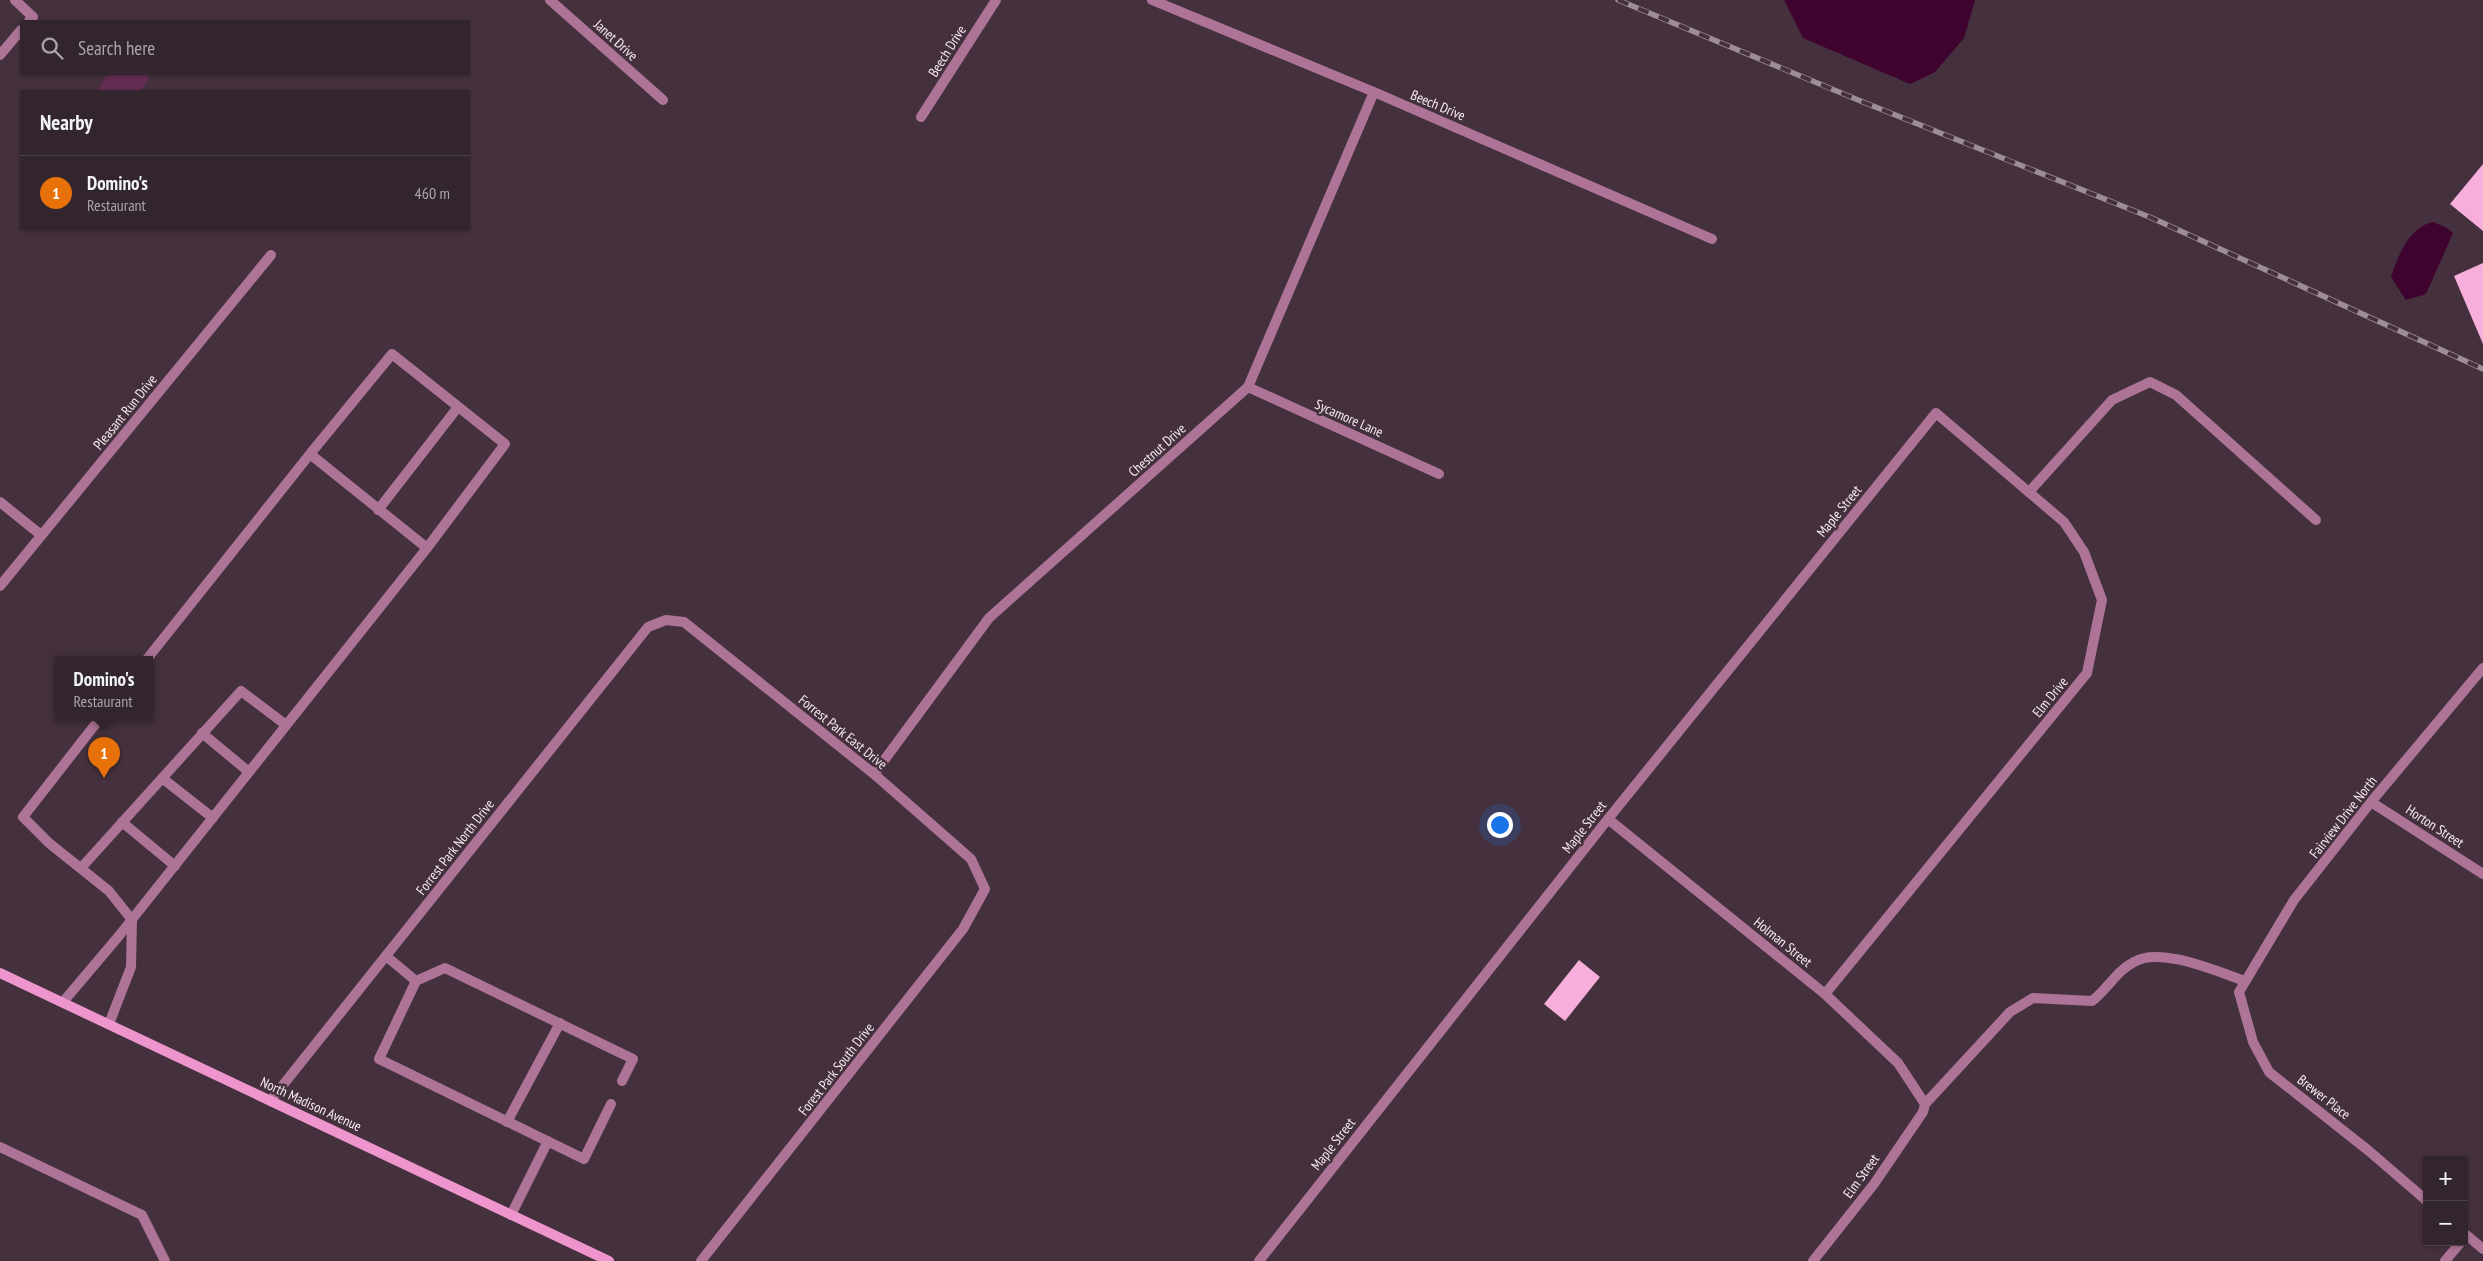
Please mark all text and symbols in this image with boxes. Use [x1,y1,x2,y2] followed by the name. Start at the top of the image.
[589,15,642,65] street label: Janet Drive
[20,20,470,75] search box
[924,22,970,80] street label: Beech Drive
[38,34,66,62] icon: search
[78,36,155,60] text: Search here
[1408,85,1468,125] street label: Beech Drive
[40,109,93,136] text: Nearby
[87,171,148,195] text: Domino's
[52,183,60,203] text: 1
[415,183,450,203] text: 460 m
[87,195,146,215] text: Restaurant
[89,371,161,453] street label: Pleasant Run Drive
[1312,395,1386,441] street label: Sycamore Lane
[1124,419,1190,481] street label: Chestnut Drive
[1813,481,1865,541] street label: Maple Street
[55,656,153,721] popup
[74,667,134,691] text: Domino's
[2028,673,2072,721] street label: Elm Drive
[74,691,133,711] text: Restaurant
[795,691,891,773] street label: Forrest Park East Drive
[88,737,120,778] pin: 1
[2305,772,2381,862] street label: Fairview Drive North
[412,795,498,898] street label: Forrest Park North Drive
[1558,797,1610,857] street label: Maple Street
[2403,801,2468,851] street label: Horton Street
[1487,812,1513,838] your location
[1750,913,1816,971] street label: Holman Street
[794,1019,878,1119] street label: Forest Park South Drive
[2294,1071,2354,1123] street label: Brewer Place
[258,1073,365,1135] street label: North Madison Avenue
[1307,1114,1359,1174] street label: Maple Street
[1839,1150,1883,1202] street label: Elm Street
[2423,1156,2468,1246] map controls
[2423,1156,2468,1201] button: +
[2423,1201,2468,1246] button: −

